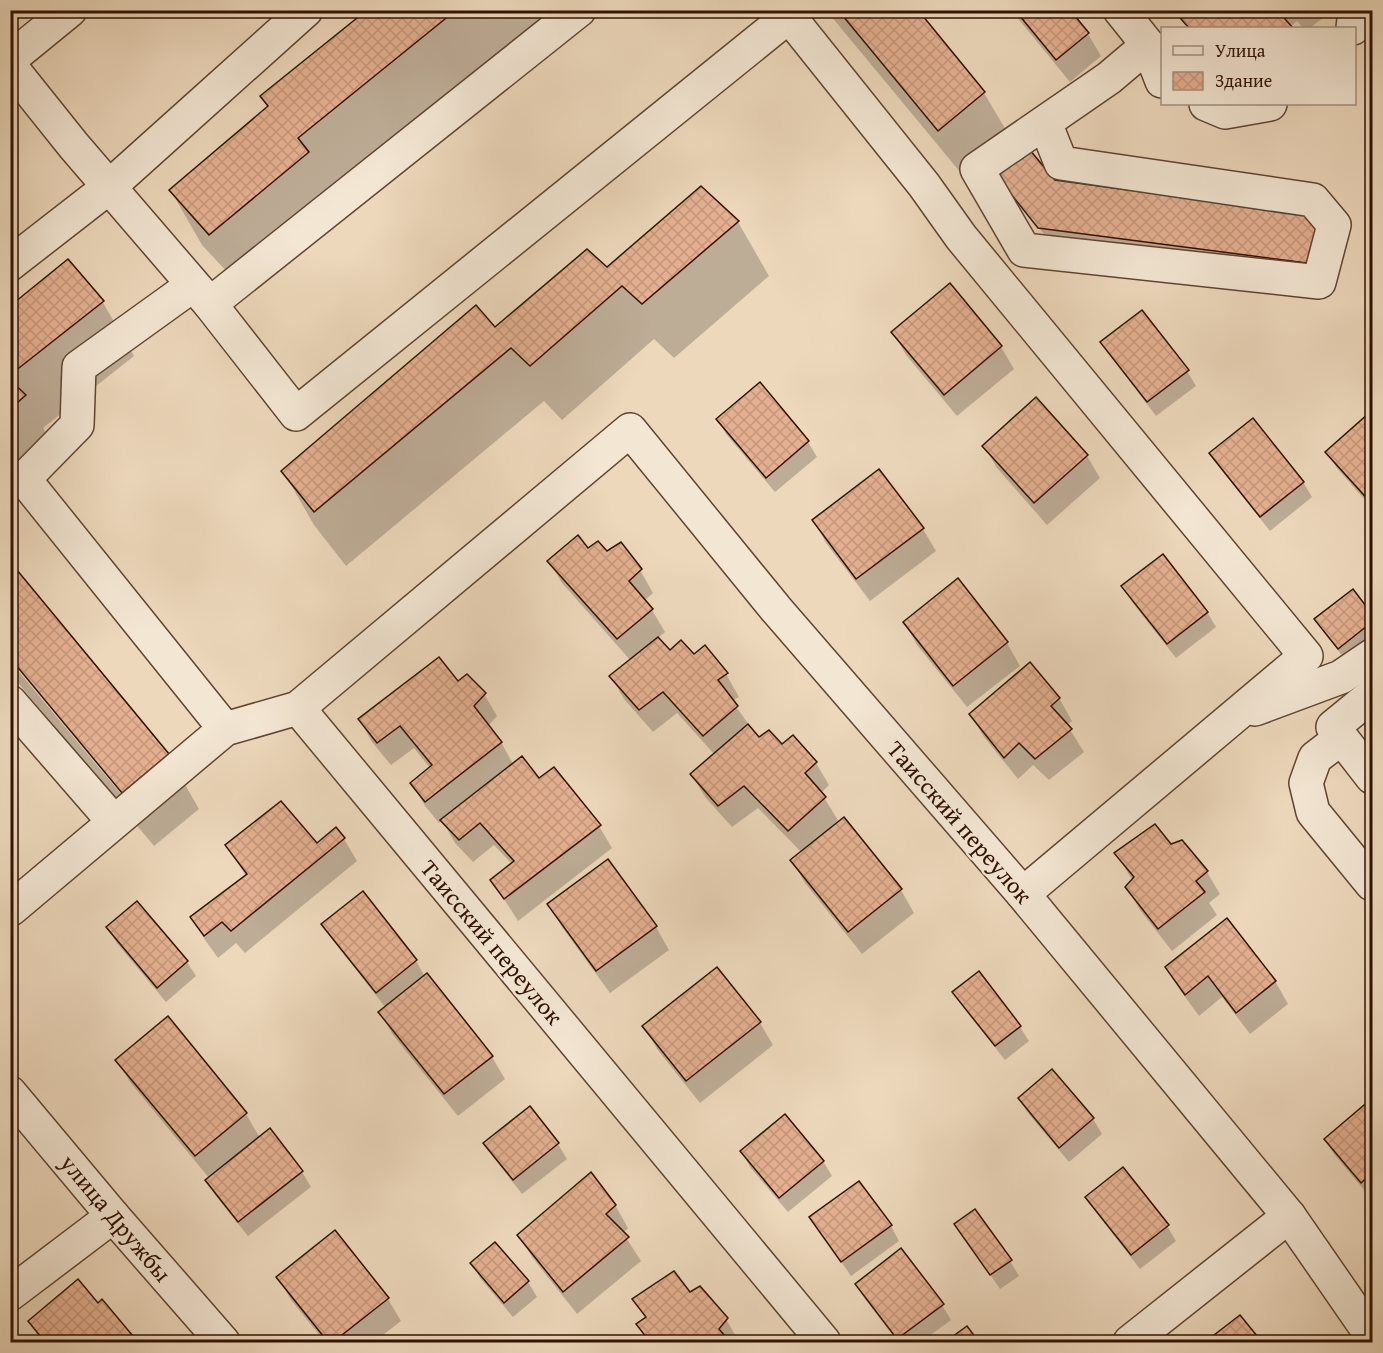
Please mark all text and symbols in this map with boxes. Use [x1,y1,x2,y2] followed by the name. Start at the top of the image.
[1161,27,1356,105] legend
[1215,37,1266,64] text: Улица
[1215,67,1272,94] text: Здание
[879,733,1041,912] street label: Таисский переулок
[412,852,572,1033] street label: Таисский переулок
[51,1146,180,1290] street label: улица Дружбы

